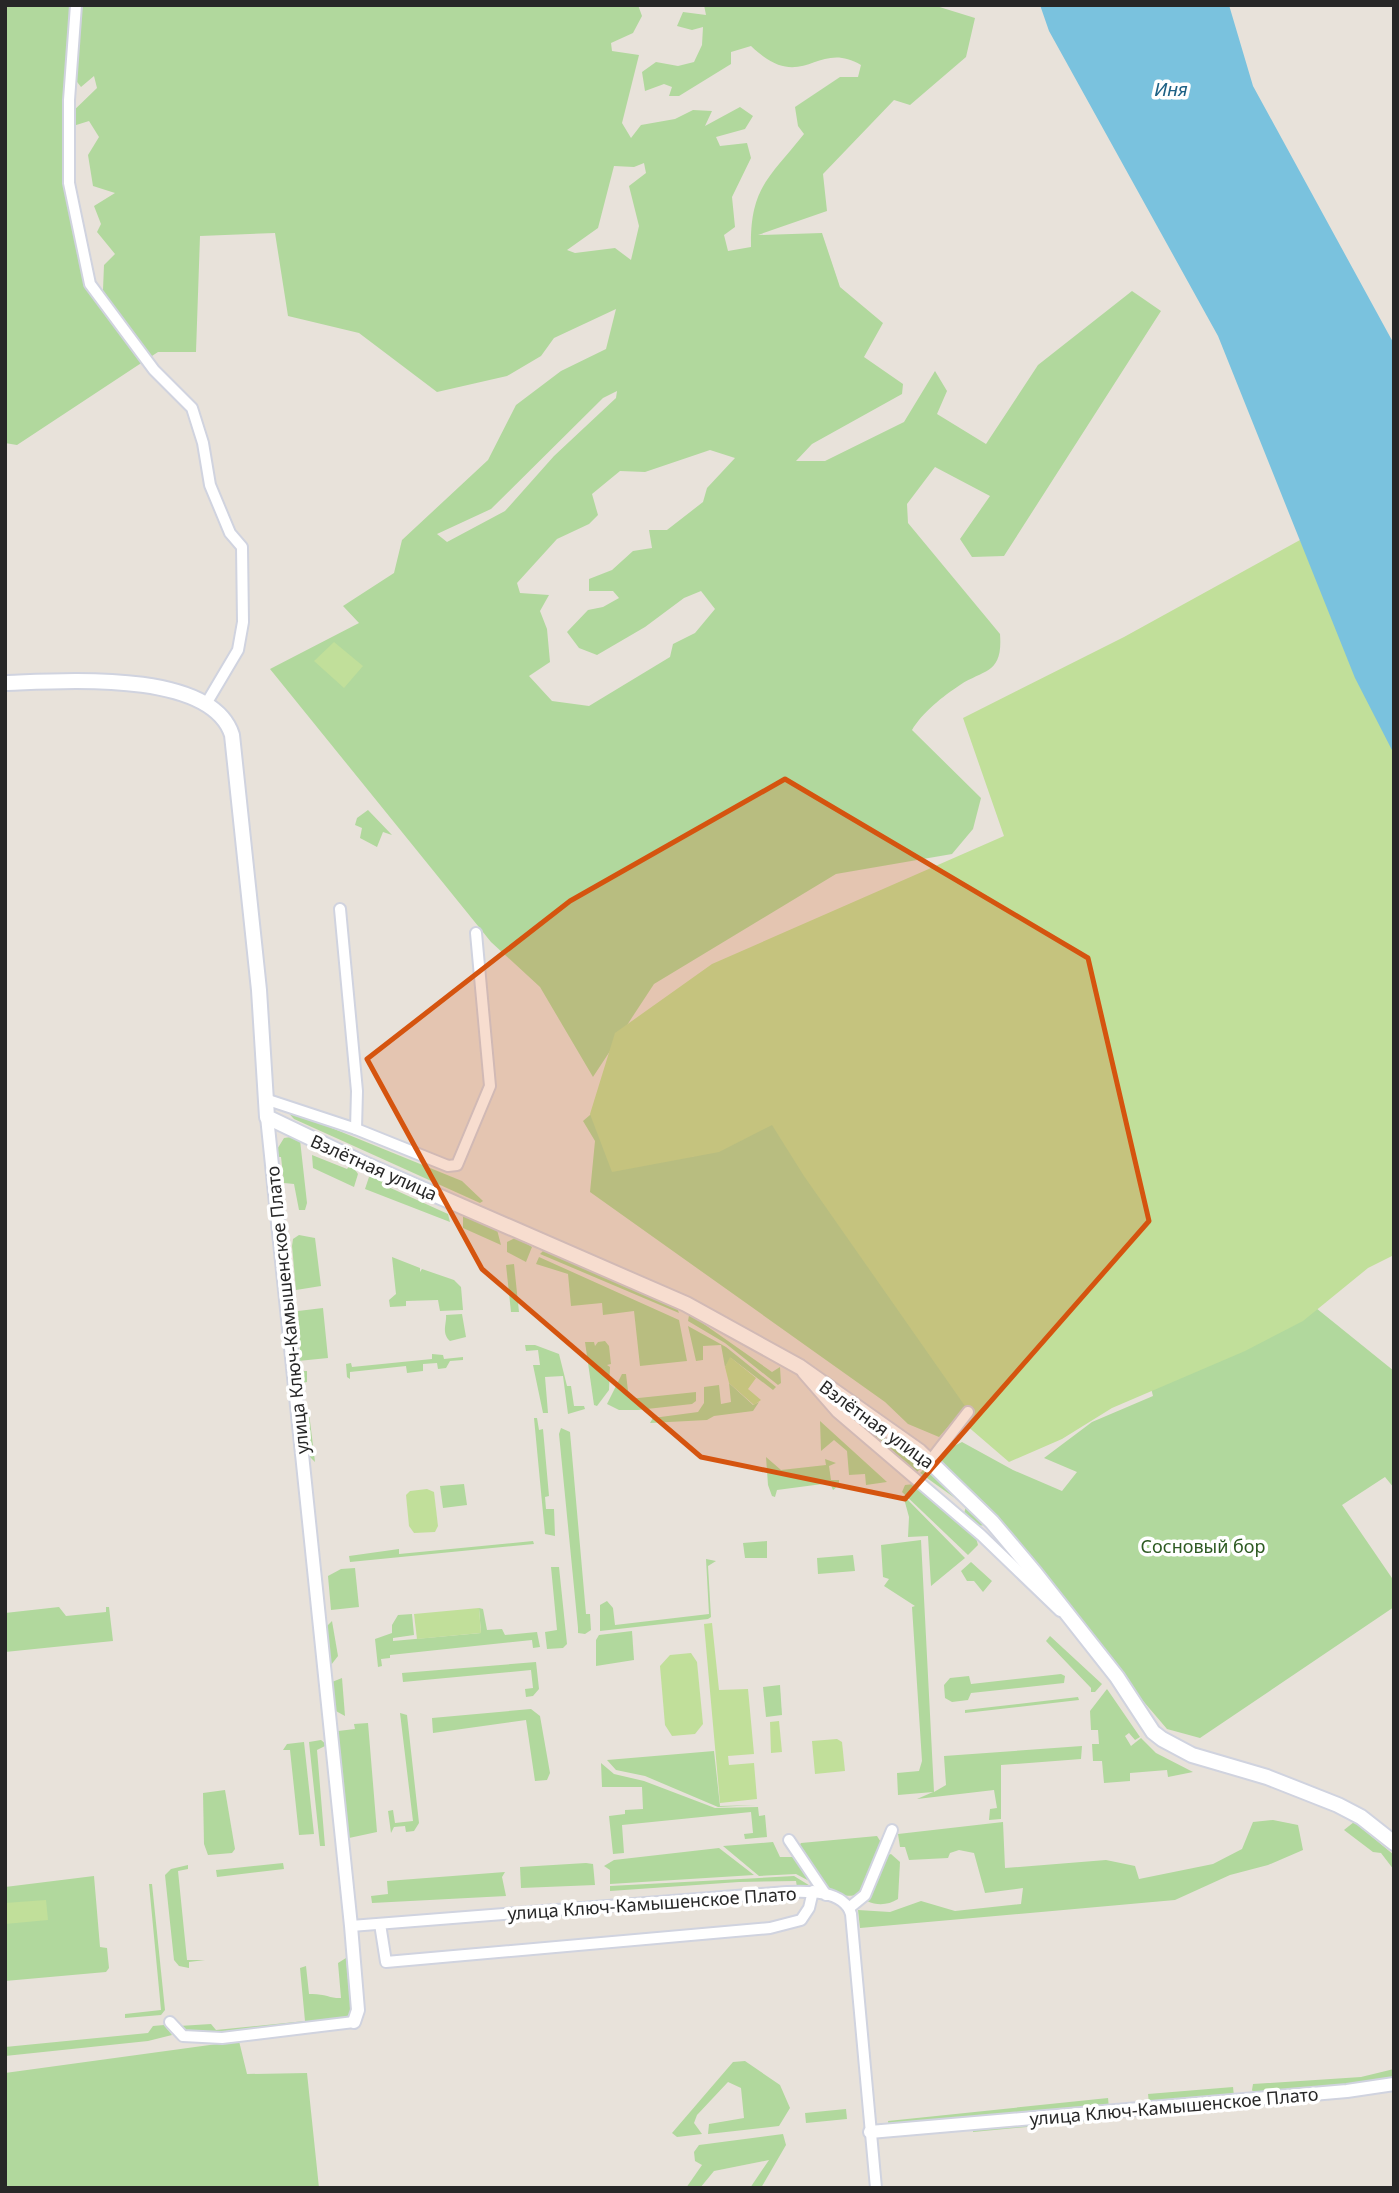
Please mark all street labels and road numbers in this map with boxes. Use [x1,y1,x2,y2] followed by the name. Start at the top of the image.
[307,1128,441,1206] street label: Взлётная улица
[260,1165,314,1455] street label: улица Ключ-Камышенское Плато
[815,1374,939,1474] street label: Взлётная улица
[507,1881,797,1925] street label: улица Ключ-Камышенское Плато
[1029,2081,1319,2131] street label: улица Ключ-Камышенское Плато

